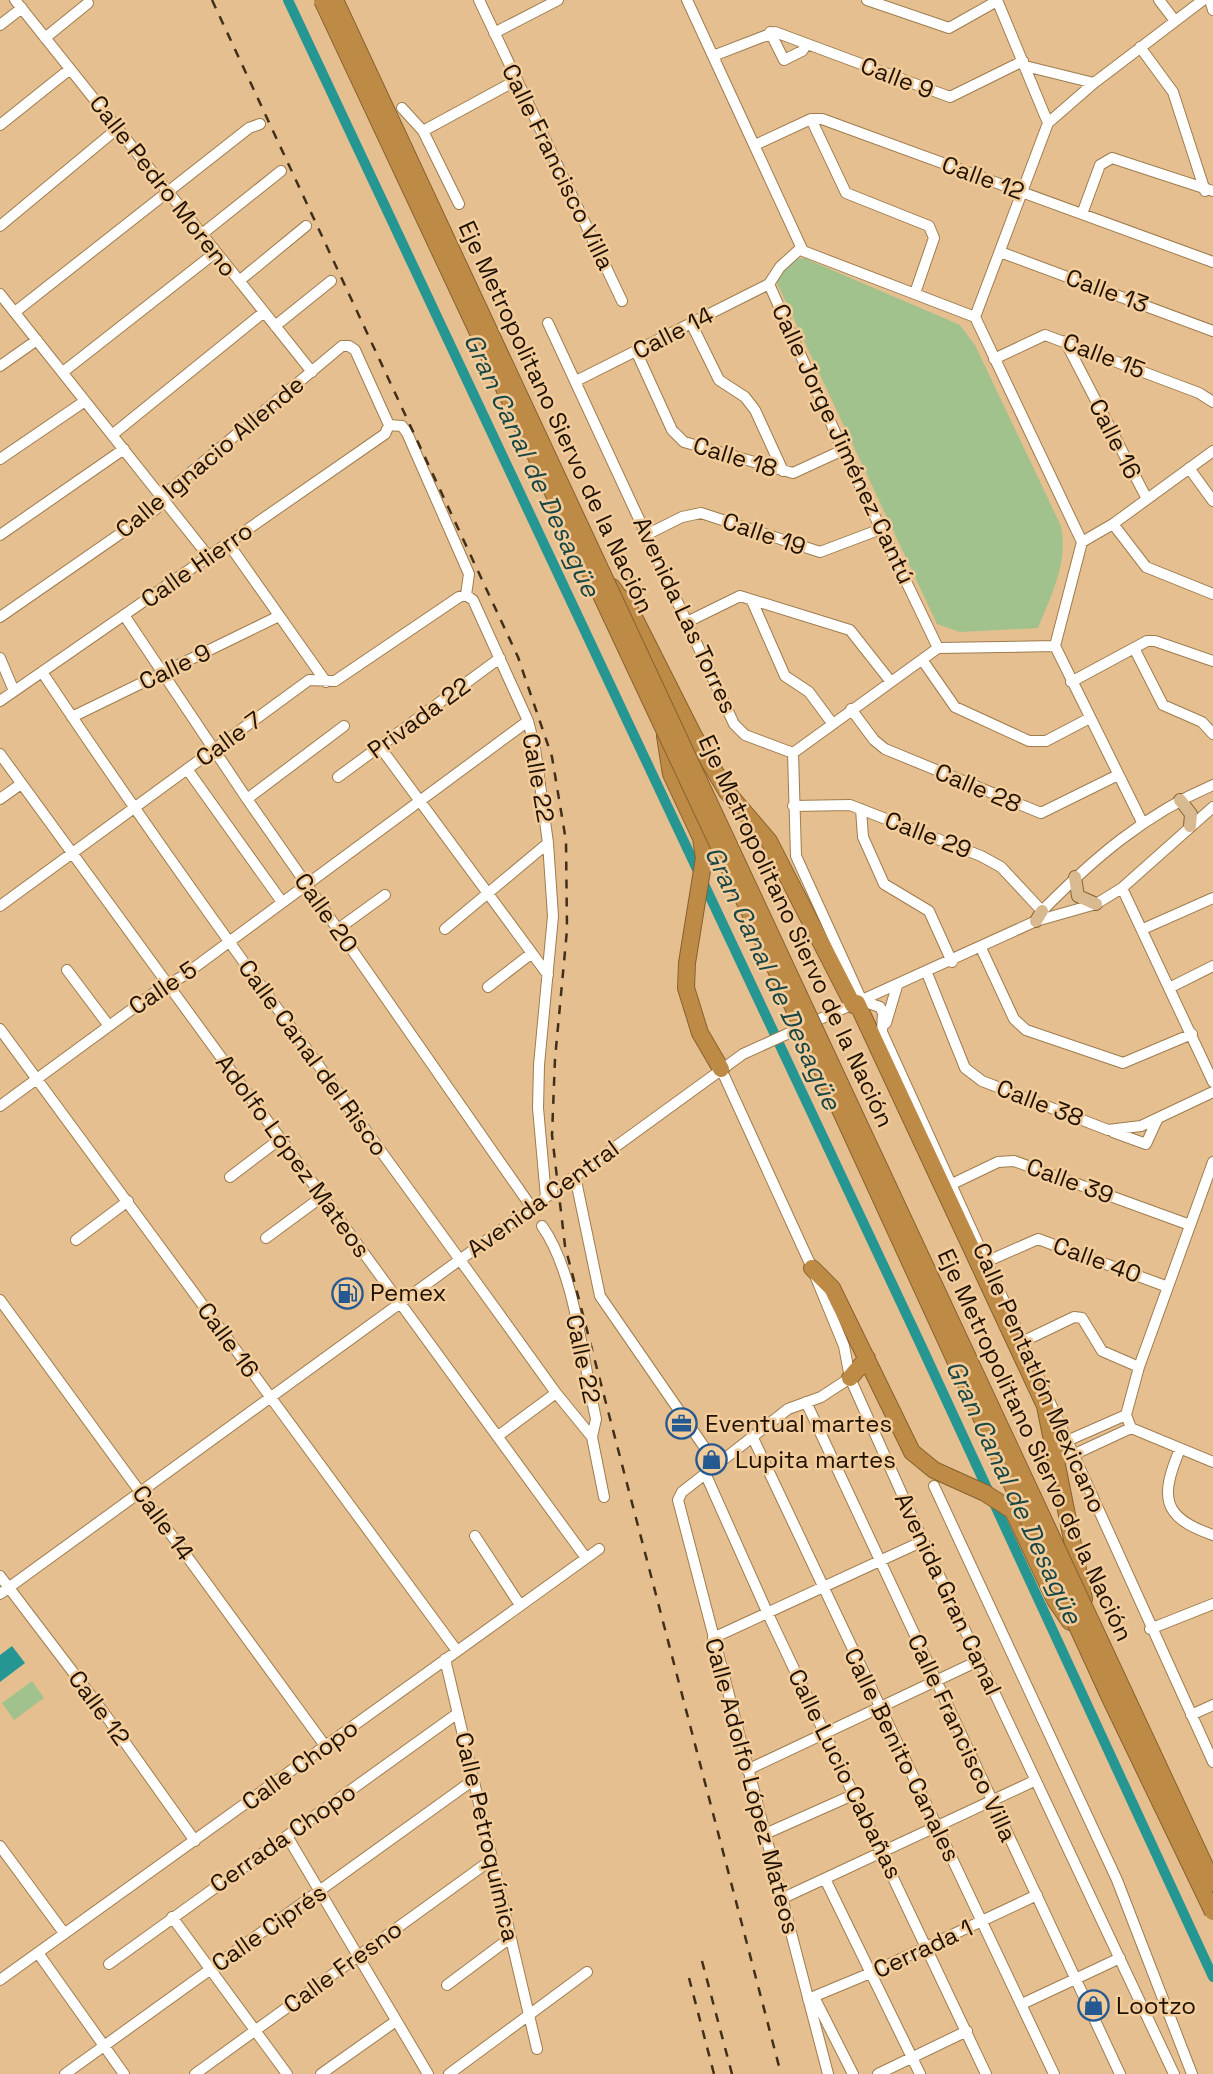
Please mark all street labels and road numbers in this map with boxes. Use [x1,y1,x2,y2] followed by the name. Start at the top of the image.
[856,49,938,106] street label: Calle 9
[495,59,622,275] street label: Calle Francisco Villa
[83,88,244,283] street label: Calle Pedro Moreno
[938,148,1029,207] street label: Calle 12
[452,216,661,618] street label: Eje Metropolitano Siervo de la Nación
[1062,261,1153,320] street label: Calle 13
[627,299,718,366] street label: Calle 14
[765,299,922,589] street label: Calle Jorge Jiménez Cantú
[1059,326,1150,385] street label: Calle 15
[109,369,310,545] street label: Calle Ignacio Allende
[1082,393,1149,484] street label: Calle 16
[689,429,781,484] street label: Calle 18
[718,505,810,562] street label: Calle 19
[626,512,745,718] street label: Avenida Las Torres
[135,515,259,614] street label: Calle Hierro
[134,636,216,697] street label: Calle 9
[361,670,476,765] street label: Privada 22
[189,704,268,773] street label: Calle 7
[692,730,901,1132] street label: Eje Metropolitano Siervo de la Nación
[515,731,562,825] street label: Calle 22
[930,756,1026,820] street label: Calle 28
[880,804,976,865] street label: Calle 29
[288,866,365,959] street label: Calle 20
[232,953,395,1162] street label: Calle Canal del Risco
[123,954,203,1022] street label: Calle 5
[209,1048,378,1264] street label: Adolfo López Mateos
[992,1072,1088,1133] street label: Calle 38
[460,1133,625,1264] street label: Avenida Central
[1022,1150,1118,1211] street label: Calle 39
[1049,1229,1146,1290] street label: Calle 40
[966,1238,1113,1518] street label: Calle Pentatlón Mexicano
[931,1244,1140,1646] street label: Eje Metropolitano Siervo de la Nación
[191,1296,266,1384] street label: Calle 16
[559,1312,608,1406] street label: Calle 22
[125,1479,201,1567] street label: Calle 14
[888,1487,1009,1700] street label: Avenida Gran Canal
[901,1629,1024,1847] street label: Calle Francisco Villa
[698,1634,807,1937] street label: Calle Adolfo López Mateos
[837,1643,968,1867] street label: Calle Benito Canales
[62,1664,137,1752] street label: Calle 12
[781,1664,910,1884] street label: Calle Lucio Cabañas
[235,1712,364,1817] street label: Calle Chopo
[448,1729,527,1945] street label: Calle Petroquímica
[204,1776,362,1899] street label: Cerrada Chopo
[205,1877,332,1979] street label: Calle Ciprés
[868,1912,977,1985] street label: Cerrada 1
[277,1913,408,2020] street label: Calle Fresno

